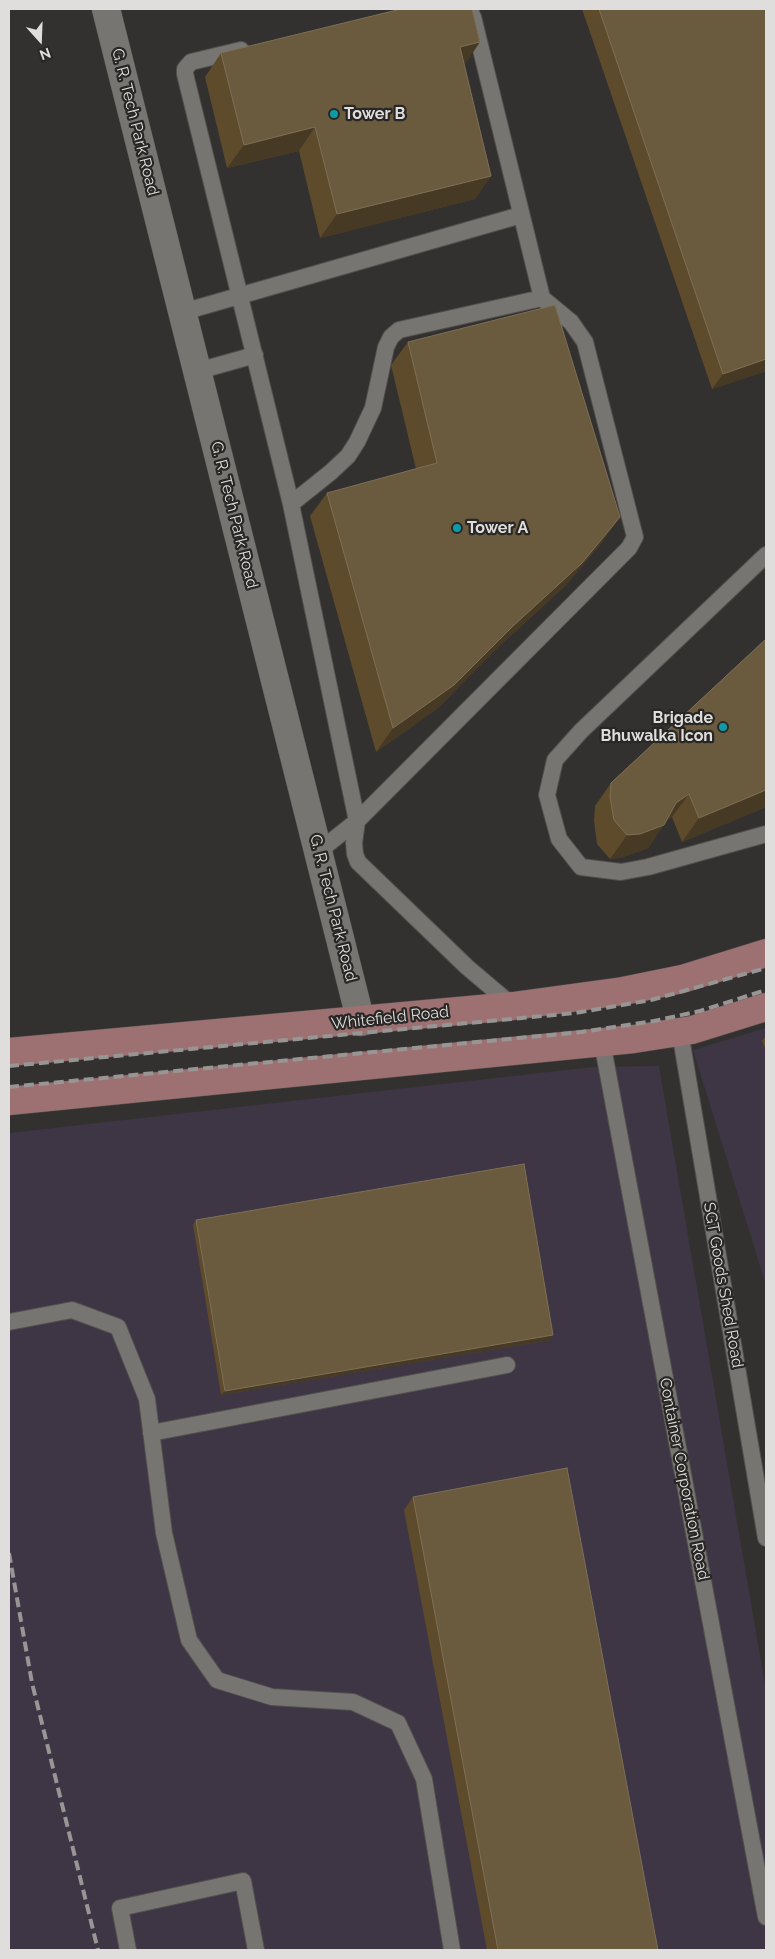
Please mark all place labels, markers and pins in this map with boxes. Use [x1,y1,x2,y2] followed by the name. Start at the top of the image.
[344,104,405,124] place label: Tower B
[328,108,340,120] marker: Tower B
[467,518,528,538] place label: Tower A
[451,522,463,534] marker: Tower A
[601,708,713,746] place label: Brigade Bhuwalka Icon
[717,721,729,733] marker: Brigade Bhuwalka Icon

